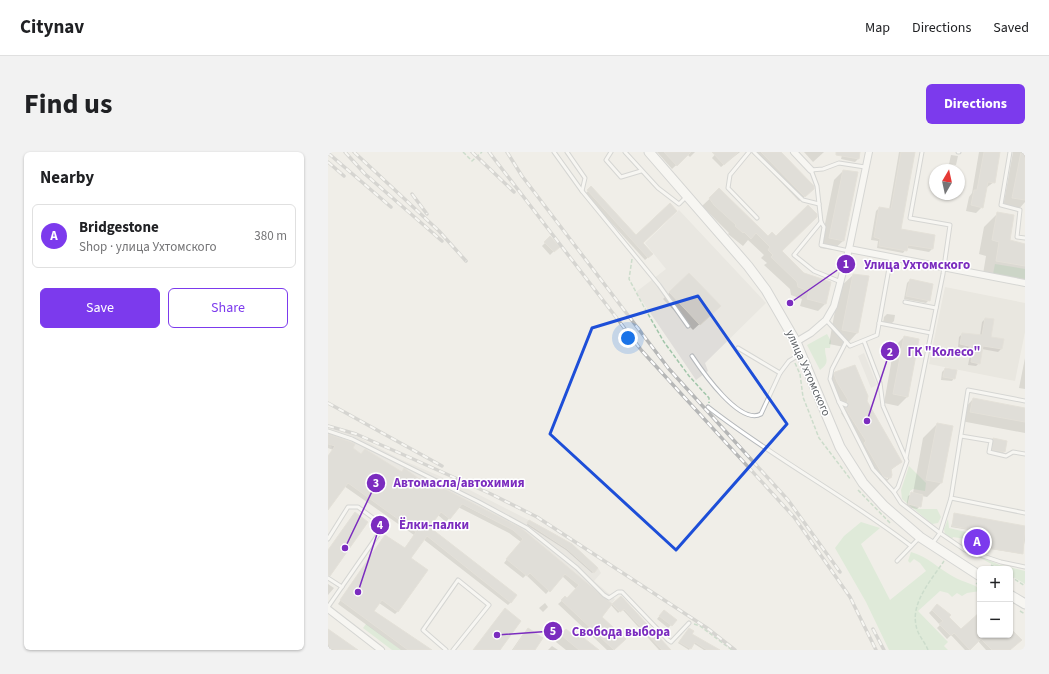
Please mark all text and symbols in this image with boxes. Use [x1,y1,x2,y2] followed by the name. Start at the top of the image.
[20,14,84,41] text: Citynav
[865,18,890,38] text: Map
[912,18,971,38] text: Directions
[993,18,1029,38] text: Saved
[24,84,112,124] text: Find us
[926,84,1025,124] button: Directions
[929,164,965,200] north arrow
[40,166,94,190] text: Nearby
[79,217,159,238] text: Bridgestone
[50,227,58,245] text: A
[254,227,287,245] text: 380 m
[79,238,216,256] text: Shop · улица Ухтомского
[836,252,979,277] callout: Улица Ухтомского
[843,256,849,273] text: 1
[864,256,970,274] text: Улица Ухтомского
[40,288,160,328] button: Save
[168,288,288,328] button: Share
[781,327,835,419] street label: улица Ухтомского
[618,328,638,348] your location
[880,339,989,364] callout: ГК "Колесо"
[907,343,981,361] text: ГК "Колесо"
[887,344,893,361] text: 2
[366,470,533,495] callout: Автомасла/автохимия
[392,474,525,492] text: Автомасла/автохимия
[373,475,379,492] text: 3
[370,512,477,537] callout: Ёлки-палки
[399,516,469,534] text: Ёлки-палки
[377,517,384,534] text: 4
[964,527,990,557] pin: A
[977,566,1013,638] map controls
[977,566,1013,602] button: +
[977,602,1013,638] button: −
[543,619,678,644] callout: Свобода выбора
[550,623,556,640] text: 5
[572,623,670,641] text: Свобода выбора

